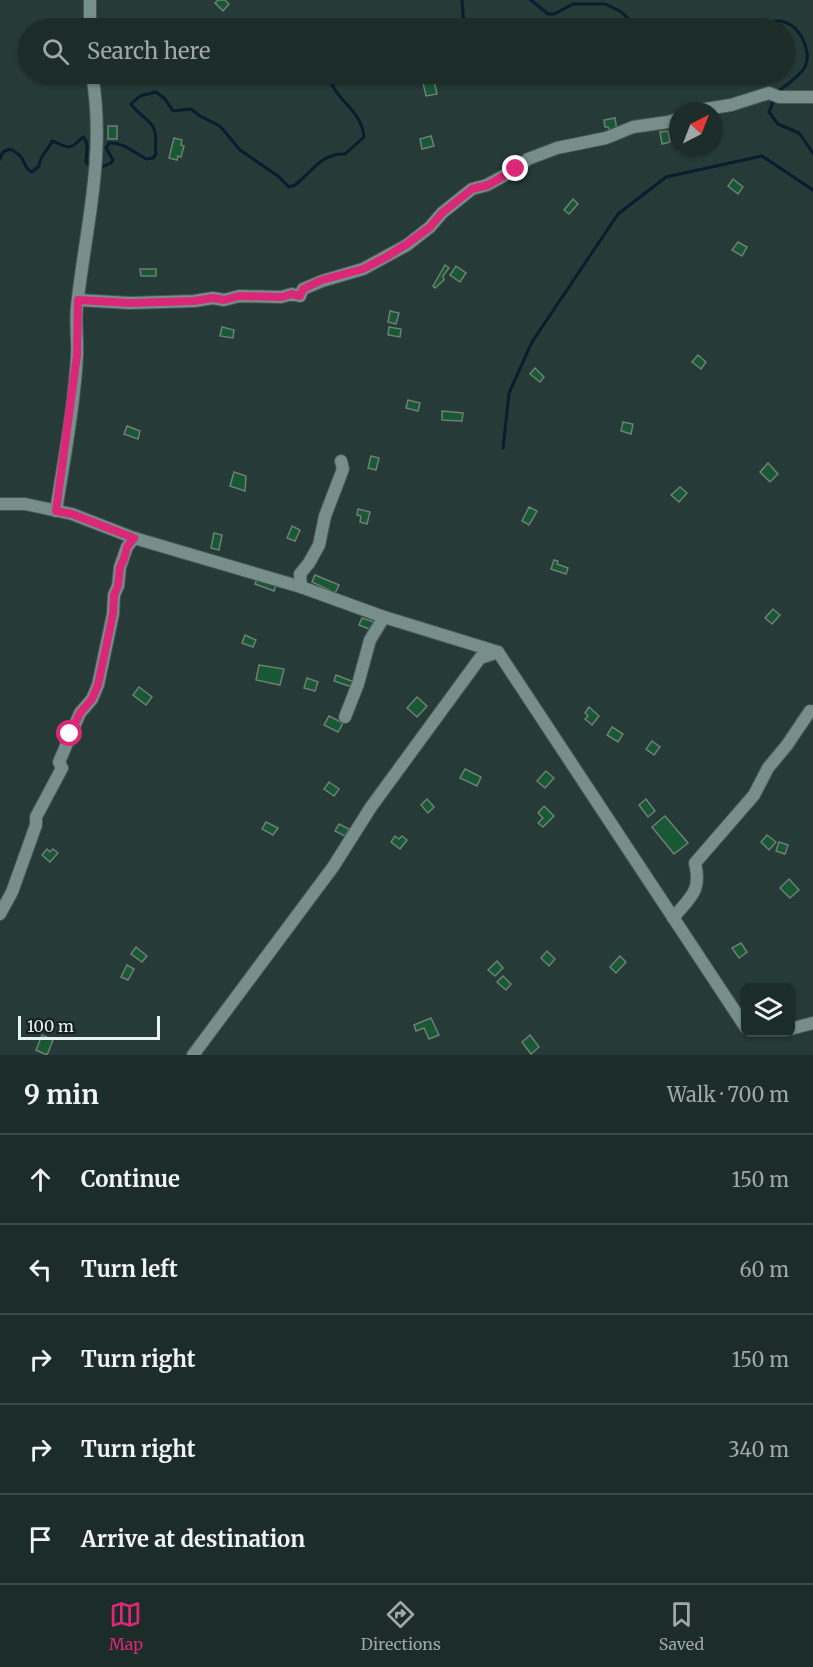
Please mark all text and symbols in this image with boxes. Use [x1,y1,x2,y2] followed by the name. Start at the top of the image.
[18,18,795,84] search box
[39,35,72,68] icon: search
[87,37,210,65] text: Search here
[669,102,723,156] north arrow
[502,155,528,181] route end
[56,720,82,746] route start
[741,983,795,1037] map controls
[741,983,795,1037] button: layers
[18,1013,160,1040] scale bar
[27,1016,74,1036] text: 100 m
[24,1078,99,1111] text: 9 min
[667,1082,789,1107] text: Walk · 700 m
[24,1163,57,1196] icon: ahead
[81,1165,180,1193] text: Continue
[732,1167,789,1192] text: 150 m
[24,1253,57,1286] icon: left
[81,1255,178,1283] text: Turn left
[739,1257,789,1282] text: 60 m
[24,1343,57,1376] icon: right
[81,1345,195,1373] text: Turn right
[732,1347,789,1372] text: 150 m
[24,1433,57,1466] icon: right
[81,1435,195,1463] text: Turn right
[728,1437,789,1462] text: 340 m
[24,1523,57,1556] icon: arrive
[81,1525,305,1553] text: Arrive at destination
[109,1598,143,1654] tab: Map
[361,1598,441,1654] tab: Directions
[659,1598,704,1654] tab: Saved

